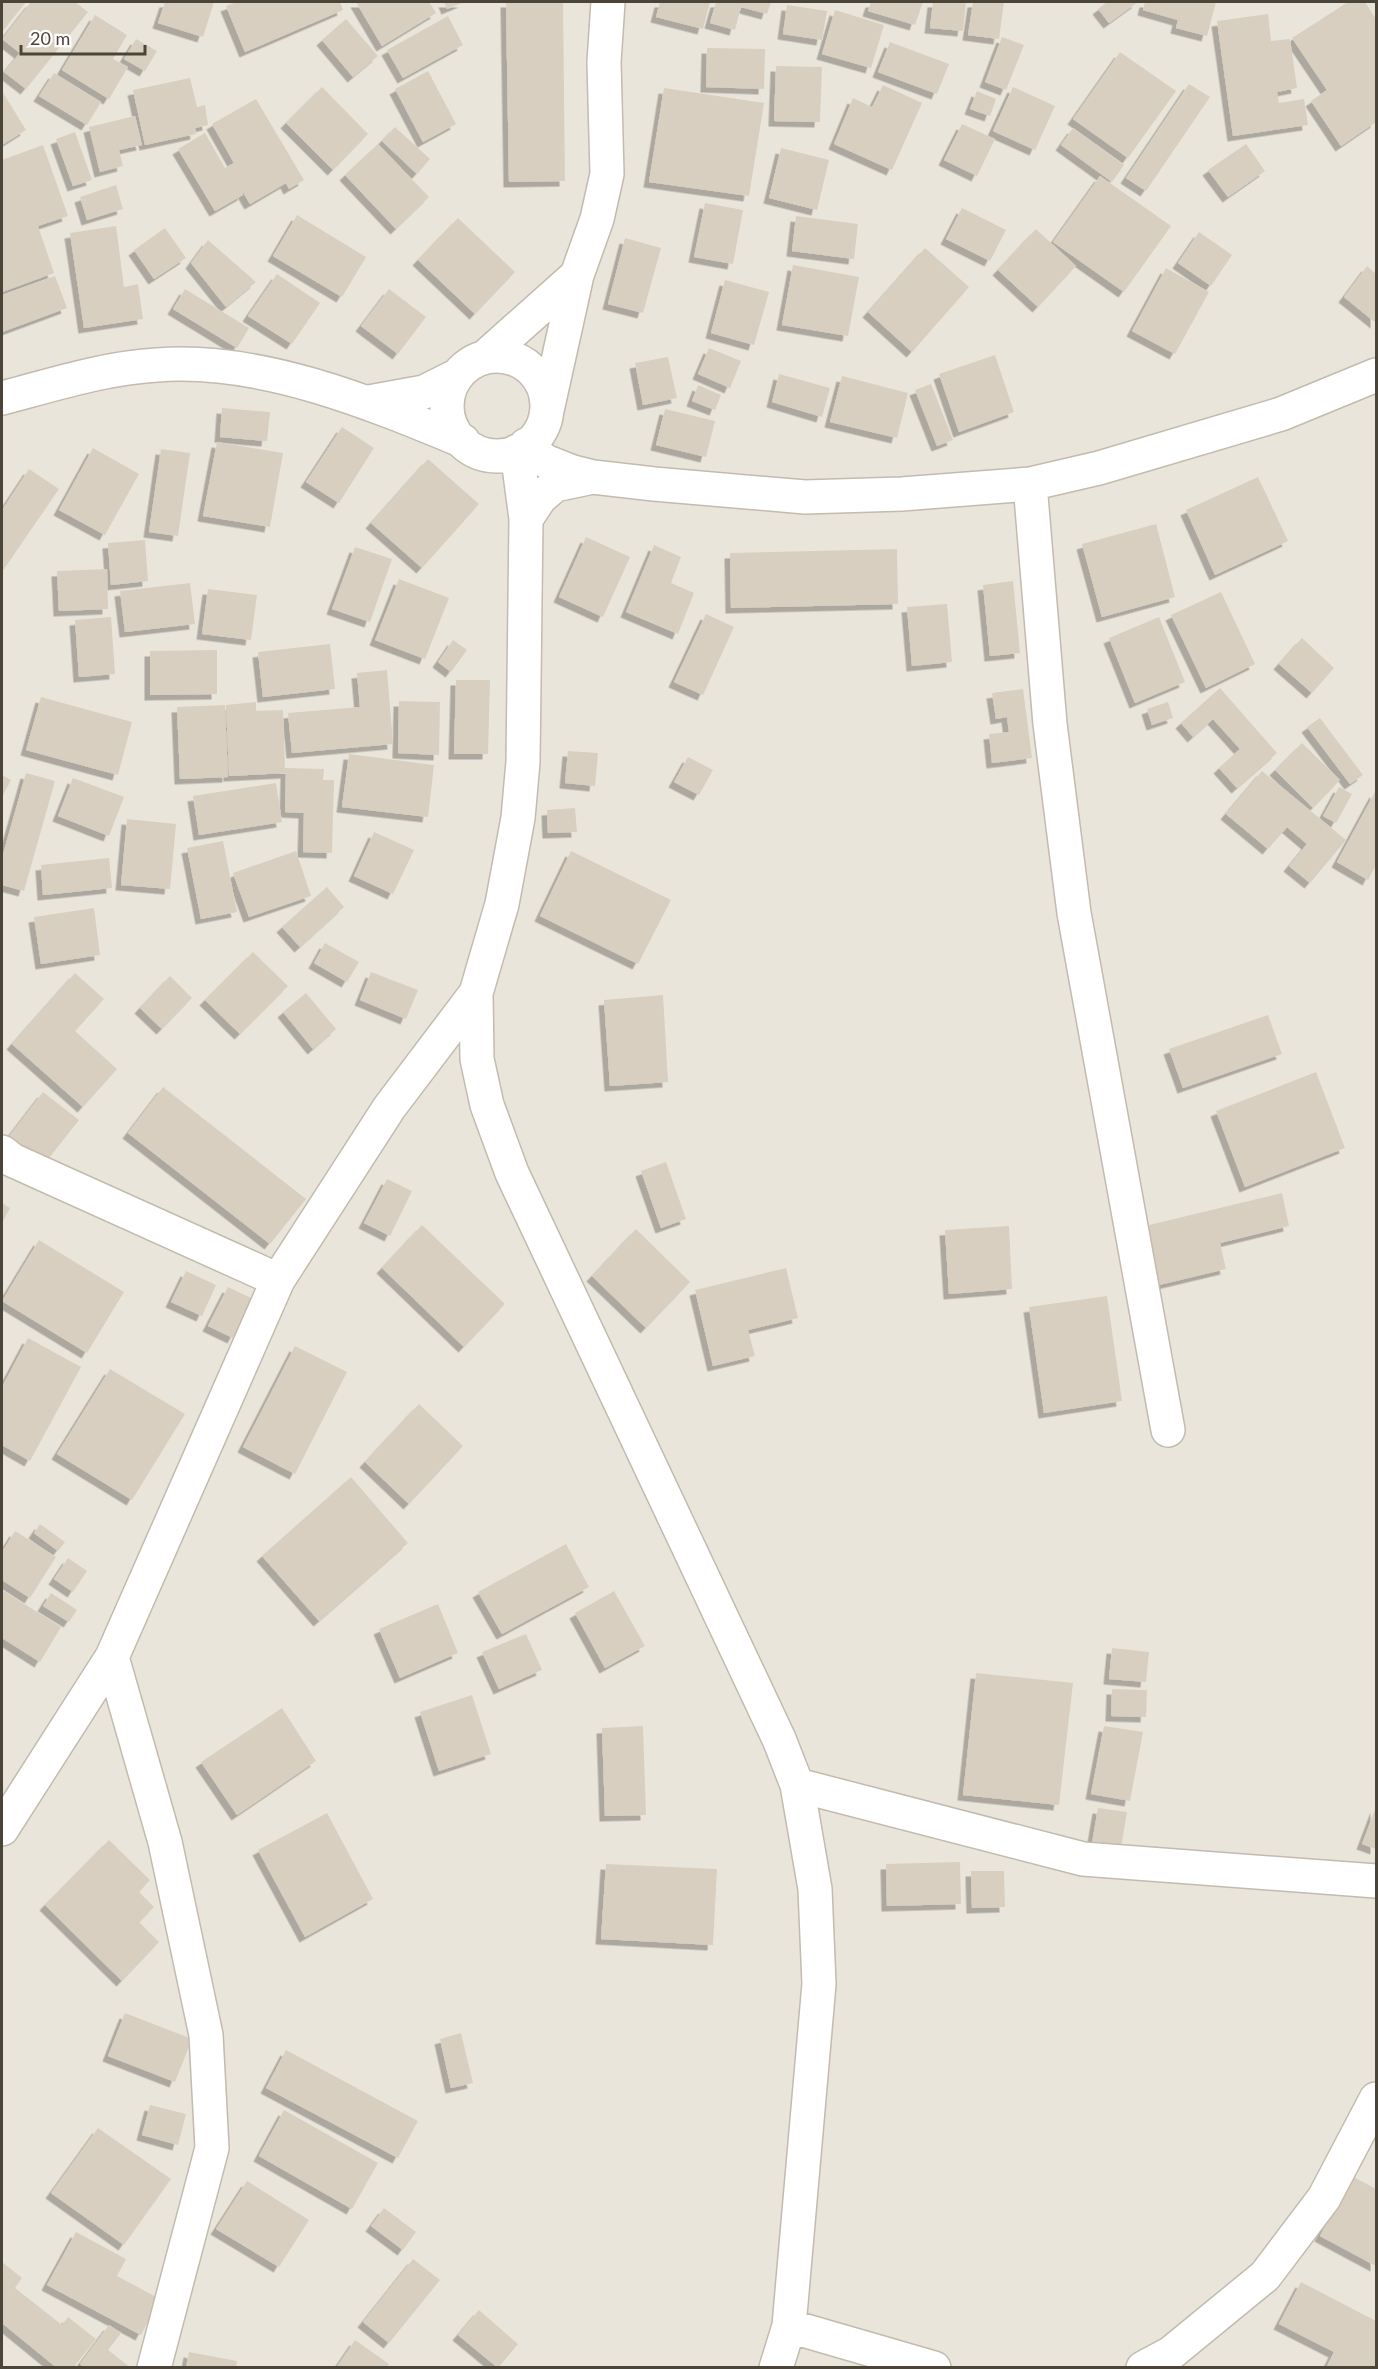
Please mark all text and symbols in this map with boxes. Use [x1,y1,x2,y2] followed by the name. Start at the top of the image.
[21,18,146,56] scale bar
[30,27,70,49] text: 20 m

